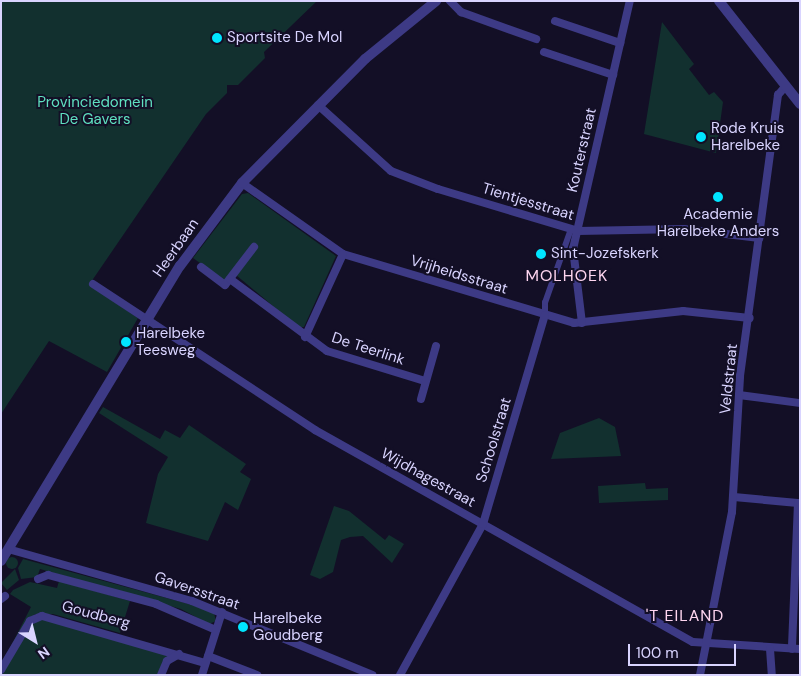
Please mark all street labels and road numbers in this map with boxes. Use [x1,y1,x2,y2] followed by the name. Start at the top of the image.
[564,106,600,194] street label: Kouterstraat
[480,179,576,225] street label: Tientjesstraat
[149,215,203,281] street label: Heerbaan
[408,252,510,298] street label: Vrijheidsstraat
[329,329,407,369] street label: De Teerlink
[716,343,742,415] street label: Veldstraat
[473,395,515,485] street label: Schoolstraat
[378,445,478,511] street label: Wijdhagestraat
[152,568,242,614] street label: Gaversstraat
[60,597,132,633] street label: Goudberg

